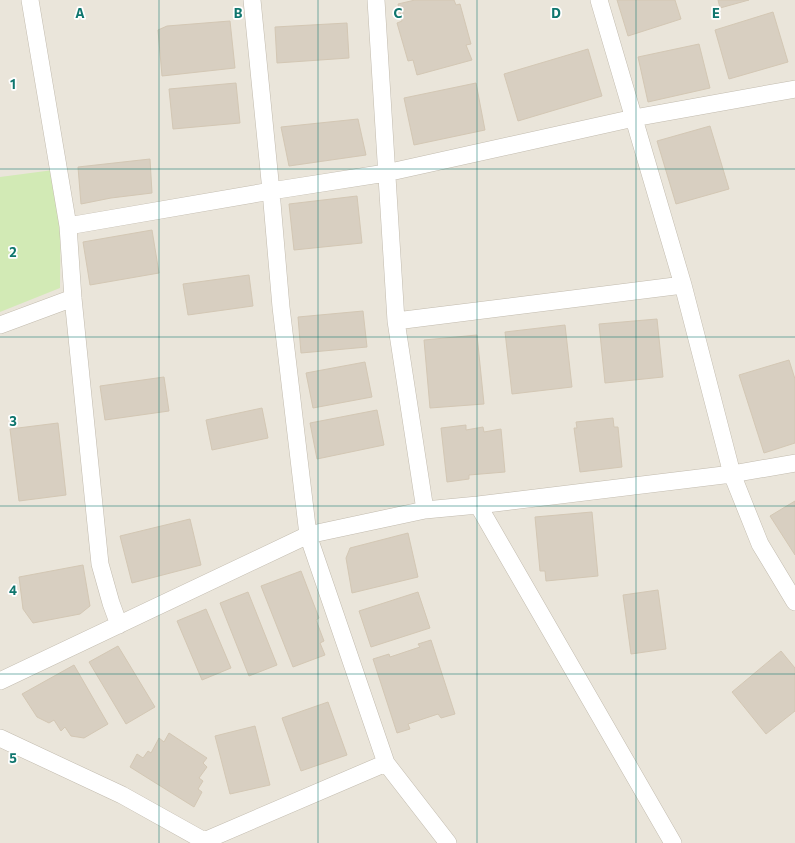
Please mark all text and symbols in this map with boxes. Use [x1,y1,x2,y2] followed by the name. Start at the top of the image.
[75,5,85,21] text: A
[234,5,243,21] text: B
[394,5,403,21] text: C
[551,5,561,21] text: D
[712,5,720,21] text: E
[10,76,16,92] text: 1
[9,244,17,260] text: 2
[9,413,17,429] text: 3
[9,582,17,598] text: 4
[9,750,17,766] text: 5

